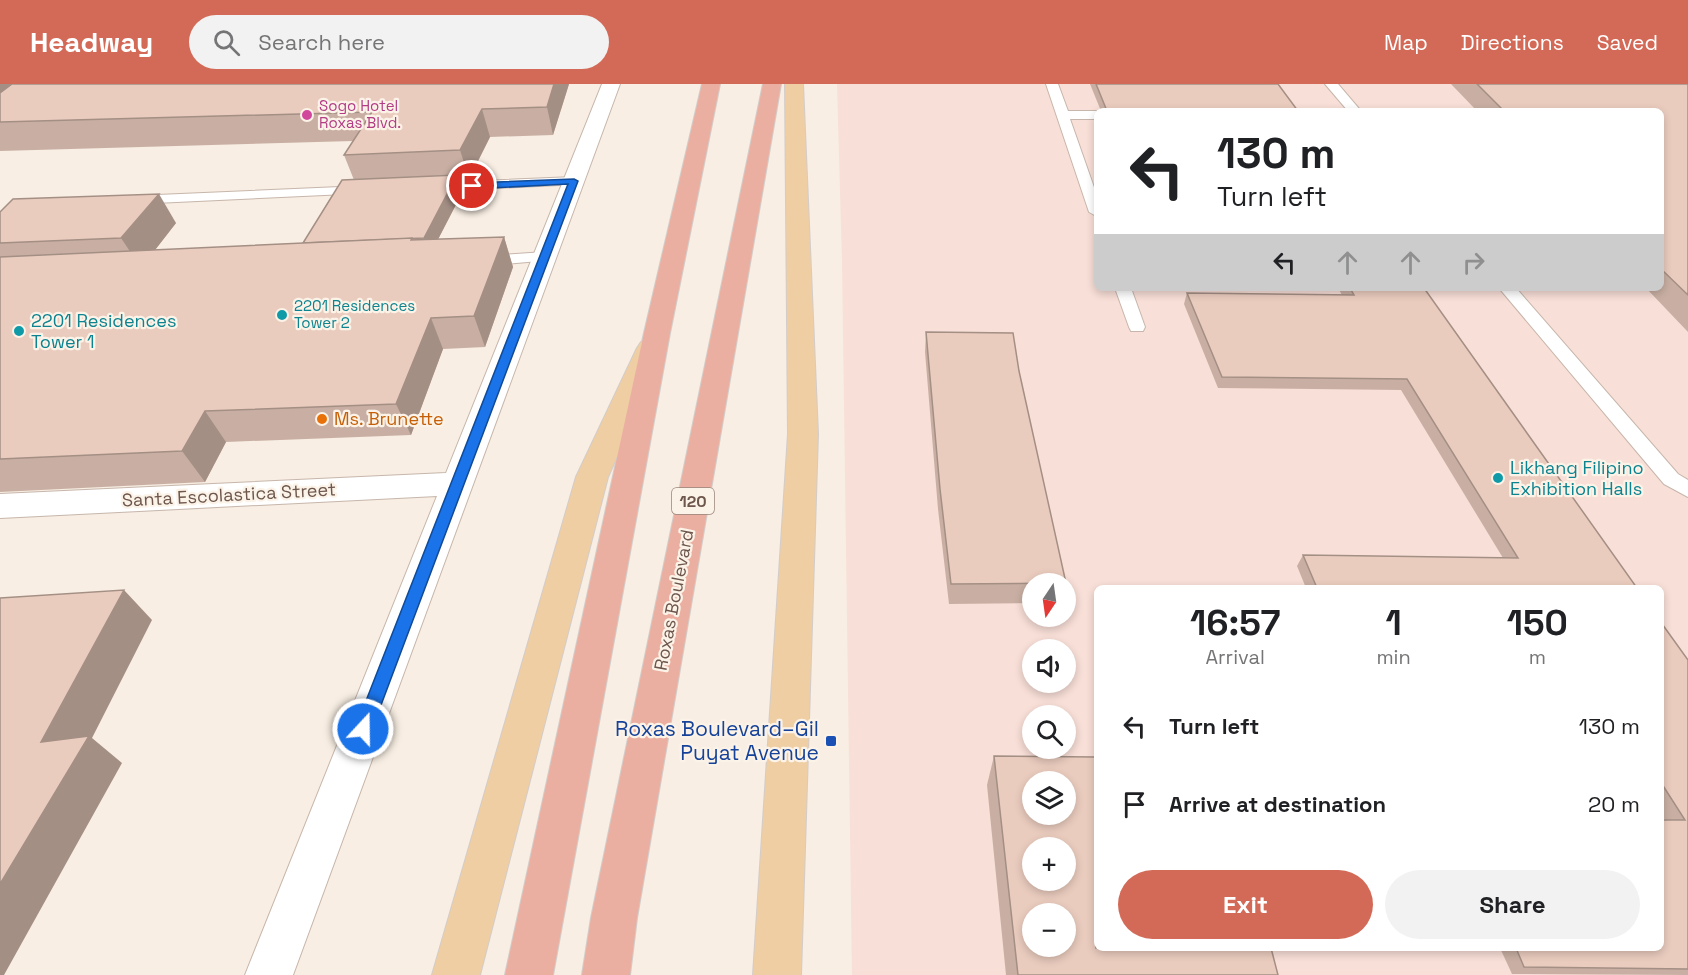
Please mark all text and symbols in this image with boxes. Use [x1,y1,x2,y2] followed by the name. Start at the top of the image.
[189,15,609,69] search box
[30,24,153,60] text: Headway
[210,26,243,59] icon: search
[258,28,385,56] text: Search here
[1384,29,1428,56] text: Map
[1461,29,1564,56] text: Directions
[1597,29,1658,56] text: Saved
[319,96,401,132] place label: Sogo Hotel Roxas Blvd.
[300,108,314,122] marker: Sogo Hotel Roxas Blvd.
[1217,127,1335,180] text: 130 m
[1118,132,1196,210] icon: left
[446,160,497,211] pin
[455,169,488,202] icon: arrive
[1217,179,1327,214] text: Turn left
[1268,246,1301,279] icon: left
[1331,246,1364,279] icon: ahead
[1394,246,1427,279] icon: ahead
[1457,246,1490,279] icon: right
[294,296,415,332] place label: 2201 Residences Tower 2
[275,308,289,322] marker: 2201 Residences Tower 2
[31,309,177,353] place label: 2201 Residences Tower 1
[12,324,26,338] marker: 2201 Residences Tower 1
[334,407,444,430] place label: Ms. Brunette
[315,412,329,426] marker: Ms. Brunette
[1510,456,1644,500] place label: Likhang Filipino Exhibition Halls
[1491,471,1505,485] marker: Likhang Filipino Exhibition Halls
[121,477,337,512] street label: Santa Escolastica Street
[672,488,714,514] road number: 120
[649,527,698,672] street label: Roxas Boulevard
[1022,573,1076,627] north arrow
[1022,573,1076,957] map controls
[1190,600,1280,646] text: 16:57
[1385,600,1402,646] text: 1
[1507,600,1568,646] text: 150
[1022,639,1076,693] button: sound
[1205,644,1265,670] text: Arrival
[1376,644,1411,670] text: min
[1529,644,1546,670] text: m
[331,697,395,761] position arrow
[1022,705,1076,759] button: search
[1118,710,1151,743] icon: left
[1169,712,1259,740] text: Turn left
[1579,712,1640,740] text: 130 m
[615,715,819,766] place label: Roxas Boulevard–Gil Puyat Avenue
[824,734,838,748] marker: Roxas Boulevard–Gil Puyat Avenue
[1022,771,1076,825] button: layers
[1118,788,1151,821] icon: arrive
[1169,790,1386,818] text: Arrive at destination
[1588,790,1640,818] text: 20 m
[1022,837,1076,891] button: +
[1118,870,1373,939] button: Exit
[1385,870,1640,939] button: Share
[1022,903,1076,957] button: −

